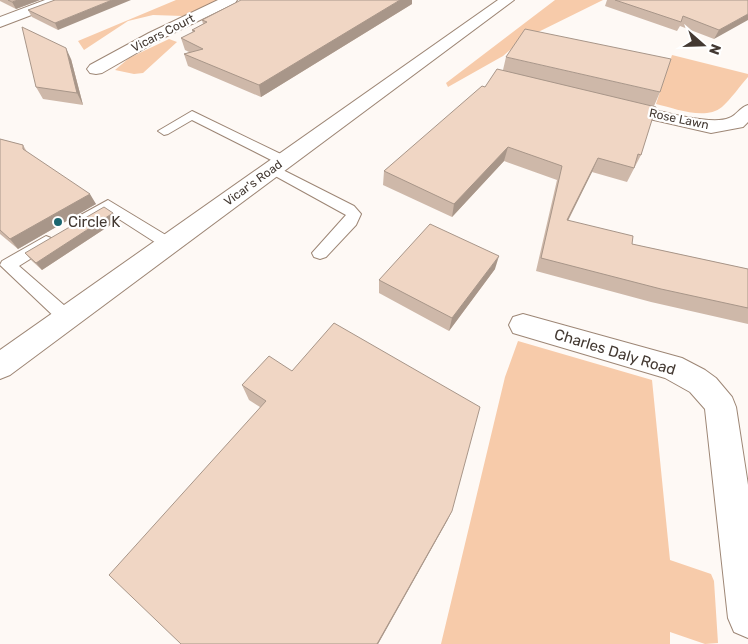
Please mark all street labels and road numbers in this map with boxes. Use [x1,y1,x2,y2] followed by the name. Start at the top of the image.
[129,11,197,55] street label: Vicars Court
[648,106,710,132] street label: Rose Lawn
[221,157,285,209] street label: Vicar's Road
[552,325,678,379] street label: Charles Daly Road

